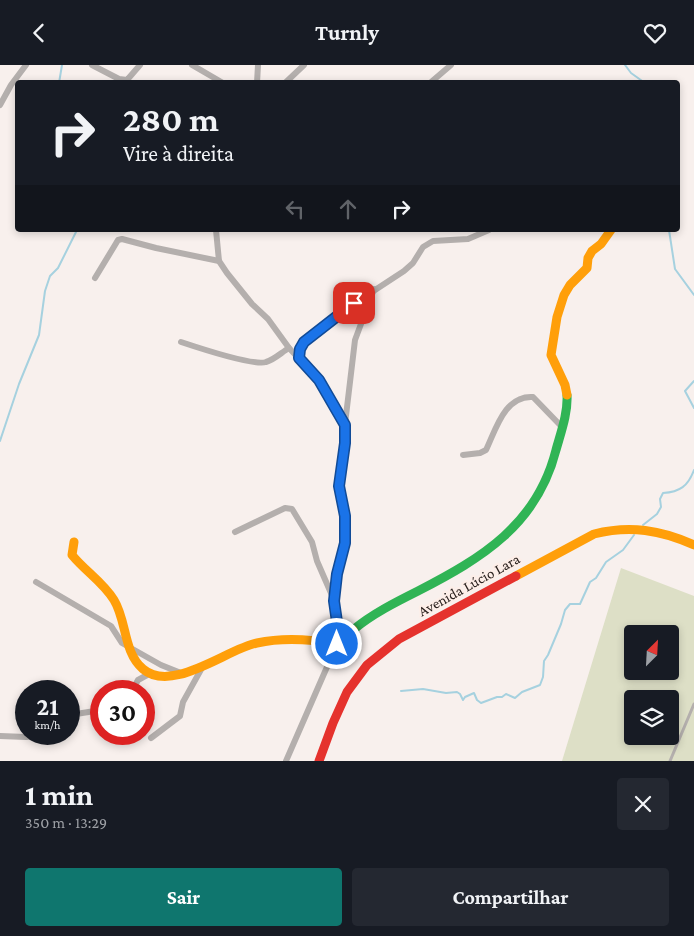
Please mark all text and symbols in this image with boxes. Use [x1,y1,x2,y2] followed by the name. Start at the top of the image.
[25,19,53,47] icon: back
[641,19,669,47] icon: heart
[315,20,379,45] text: Turnly
[40,100,105,165] icon: right
[123,100,219,139] text: 280 m
[123,141,234,166] text: Vire à direita
[281,195,309,223] icon: left
[334,195,362,223] icon: ahead
[387,195,415,223] icon: right
[333,282,375,324] pin
[340,289,368,317] icon: arrive
[416,550,522,619] street label: Avenida Lúcio Lara
[310,617,362,669] position arrow
[624,625,679,680] north arrow
[624,625,679,745] map controls
[90,680,155,745] speed limit sign: 30
[624,690,679,745] button: layers
[36,693,59,720] text: 21
[35,718,60,732] text: km/h
[25,778,93,811] text: 1 min
[617,778,669,830] button: close
[25,814,107,831] text: 350 m · 13:29
[25,868,342,926] button: Sair
[352,868,669,926] button: Compartilhar

